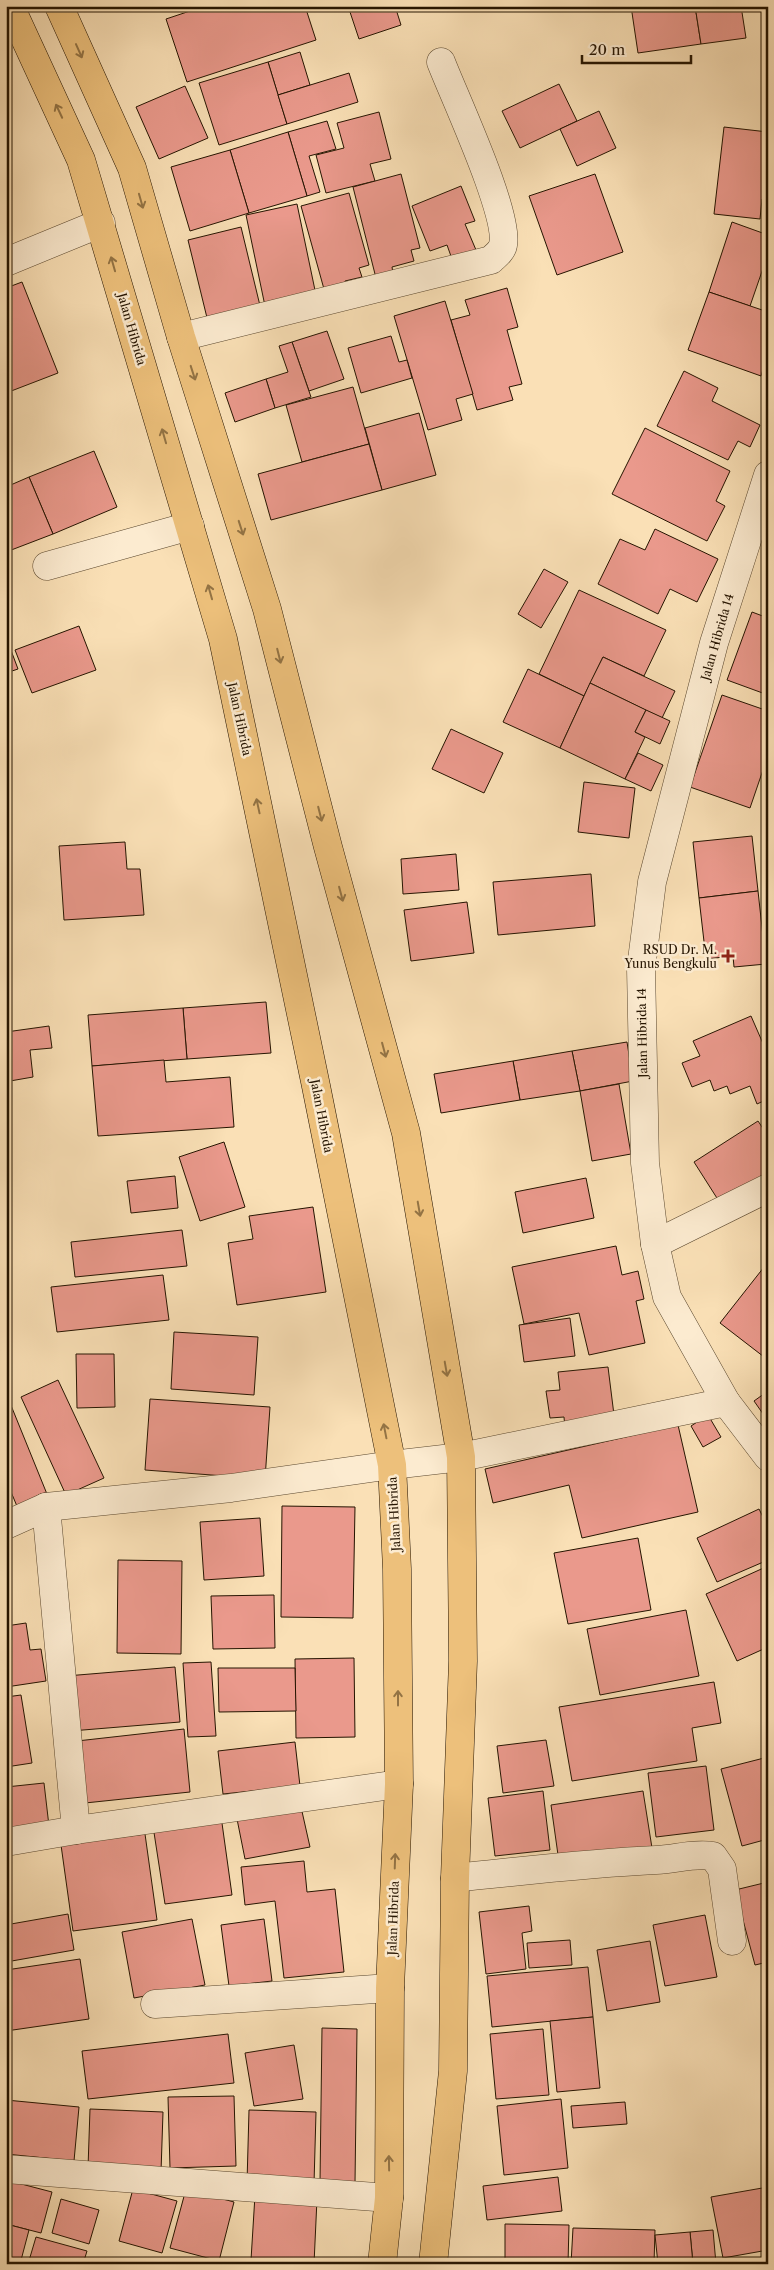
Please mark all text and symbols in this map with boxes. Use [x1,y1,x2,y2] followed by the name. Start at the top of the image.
[582,32,690,64] scale bar
[589,40,625,59] text: 20 m
[75,43,85,58] one-way arrow
[53,104,63,119] one-way arrow
[137,192,147,208] one-way arrow
[107,256,117,272] one-way arrow
[114,289,150,368] street label: Jalan Hibrida
[188,365,198,381] one-way arrow
[158,429,168,445] one-way arrow
[237,520,247,536] one-way arrow
[204,585,214,601] one-way arrow
[697,592,737,684] street label: Jalan Hibrida 14
[275,648,284,664] one-way arrow
[224,679,255,758] street label: Jalan Hibrida
[253,798,262,814] one-way arrow
[316,805,325,821] one-way arrow
[337,885,346,901] one-way arrow
[623,942,718,971] place label: RSUD Dr. M. Yunus Bengkulu
[721,949,735,963] marker: RSUD Dr. M. Yunus Bengkulu
[634,988,650,1080] street label: Jalan Hibrida 14
[379,1042,389,1058] one-way arrow
[307,1076,337,1155] street label: Jalan Hibrida
[415,1200,425,1216] one-way arrow
[441,1361,451,1377] one-way arrow
[380,1424,389,1440] one-way arrow
[385,1476,404,1554] street label: Jalan Hibrida
[393,1690,403,1706] one-way arrow
[391,1853,400,1869] one-way arrow
[384,1880,402,1958] street label: Jalan Hibrida
[384,2155,394,2172] one-way arrow

